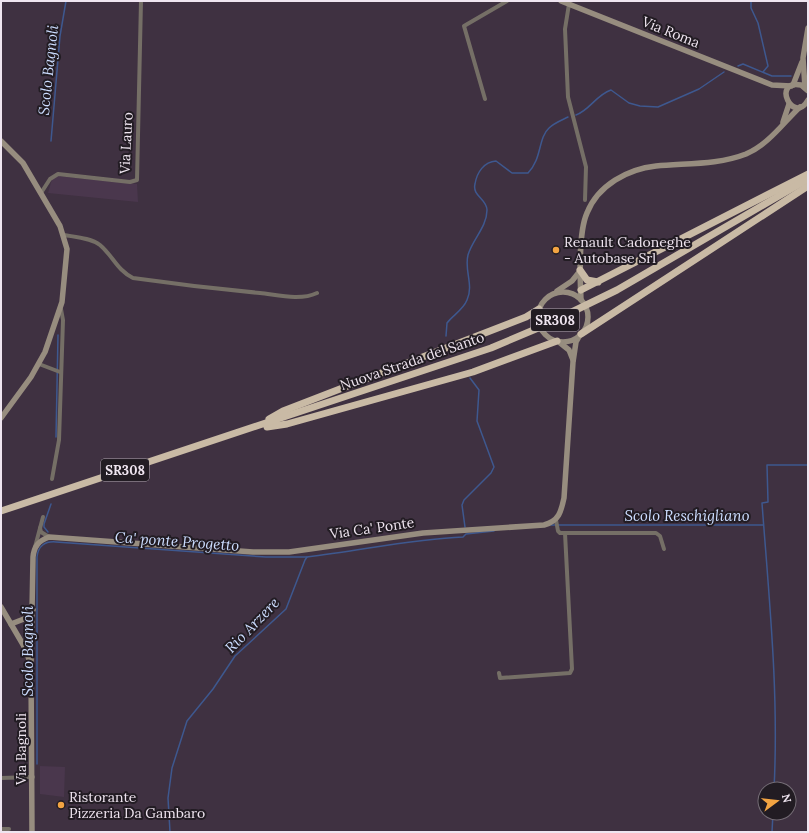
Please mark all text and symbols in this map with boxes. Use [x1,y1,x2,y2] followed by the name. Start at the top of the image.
[639,12,702,52] street label: Via Roma
[34,24,62,116] water label: Scolo Bagnoli
[115,112,137,175] street label: Via Lauro
[564,233,691,267] place label: Renault Cadoneghe - Autobase Srl
[551,245,561,255] marker: Renault Cadoneghe - Autobase Srl
[531,309,579,331] road number: SR308
[338,328,486,394] street label: Nuova Strada del Santo
[101,459,149,481] road number: SR308
[625,506,750,525] water label: Scolo Reschigliano
[328,513,416,543] street label: Via Ca' Ponte
[114,527,240,555] water label: Ca' ponte Progetto
[221,593,283,657] water label: Rio Arzere
[18,605,37,696] water label: Scolo Bagnoli
[12,713,30,786] street label: Via Bagnoli
[757,781,797,821] north arrow
[69,788,205,822] place label: Ristorante Pizzeria Da Gambaro
[779,792,795,805] text: N
[56,800,66,810] marker: Ristorante Pizzeria Da Gambaro

